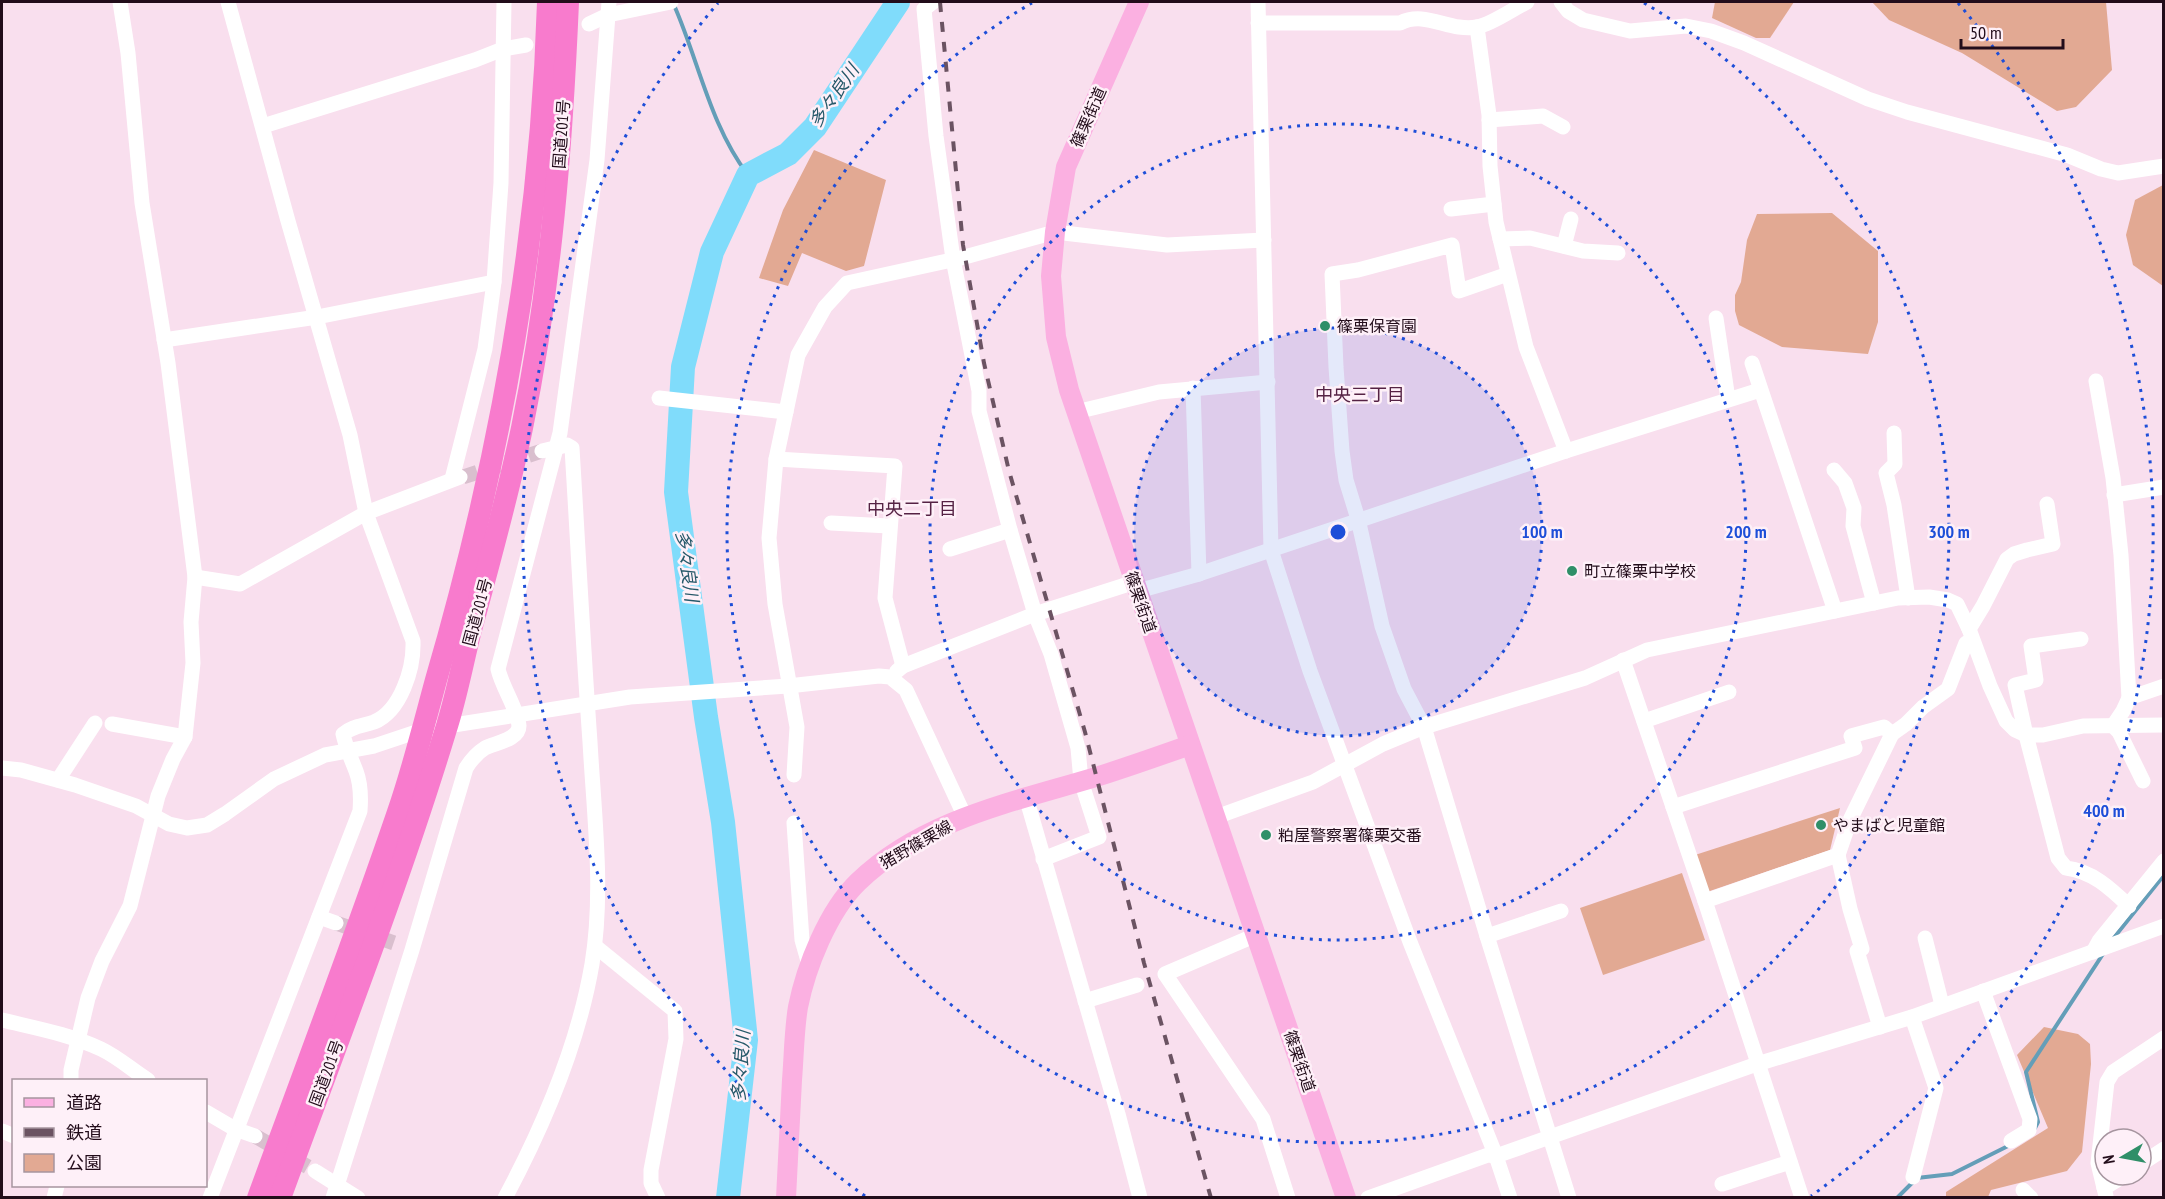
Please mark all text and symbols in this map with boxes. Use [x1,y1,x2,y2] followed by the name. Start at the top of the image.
[1961,12,2063,50] scale bar
[1970,21,2002,44] text: 50 m
[804,58,865,132] water label: 多々良川
[1066,84,1110,150] street label: 篠栗街道
[549,99,573,169] street label: 国道201号
[1337,316,1417,336] place label: 篠栗保育園
[1318,319,1332,333] marker: 篠栗保育園
[1315,383,1405,406] district label: 中央三丁目
[867,497,957,520] district label: 中央二丁目
[1521,520,1563,543] text: 100 m
[1725,520,1767,543] text: 200 m
[1928,520,1970,543] text: 300 m
[1328,522,1348,542] centre of rings
[671,529,704,605] water label: 多々良川
[1584,561,1696,581] place label: 町立篠栗中学校
[1565,564,1579,578] marker: 町立篠栗中学校
[1121,568,1161,636] street label: 篠栗街道
[458,576,496,648] street label: 国道201号
[2083,799,2125,822] text: 400 m
[876,815,956,873] street label: 猪野篠栗線
[1833,815,1945,835] place label: やまばと児童館
[1814,818,1828,832] marker: やまばと児童館
[1278,825,1422,845] place label: 粕屋警察署篠栗交番
[1259,828,1273,842] marker: 粕屋警察署篠栗交番
[727,1027,755,1103] water label: 多々良川
[1280,1027,1320,1095] street label: 篠栗街道
[305,1037,347,1109] street label: 国道201号
[12,1079,207,1187] legend
[66,1091,102,1114] text: 道路
[66,1121,102,1144] text: 鉄道
[2093,1127,2153,1187] north arrow
[66,1151,102,1174] text: 公園
[2098,1154,2119,1166] text: N

